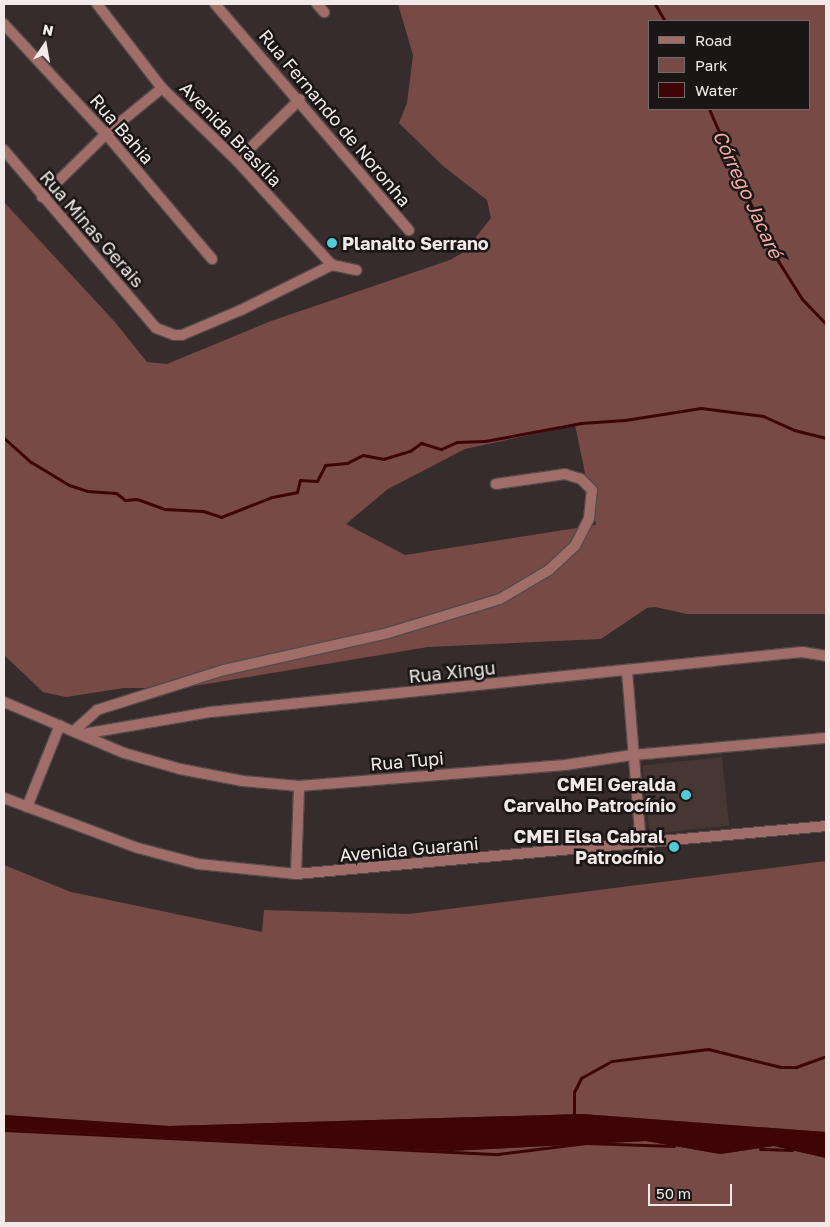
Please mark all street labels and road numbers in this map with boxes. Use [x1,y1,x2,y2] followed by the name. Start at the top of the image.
[255,25,415,211] street label: Rua Fernando de Noronha
[176,77,286,191] street label: Avenida Brasília
[86,90,158,168] street label: Rua Bahia
[35,166,149,292] street label: Rua Minas Gerais
[408,657,496,687] street label: Rua Xingu
[369,747,445,775] street label: Rua Tupi
[339,832,479,866] street label: Avenida Guarani

